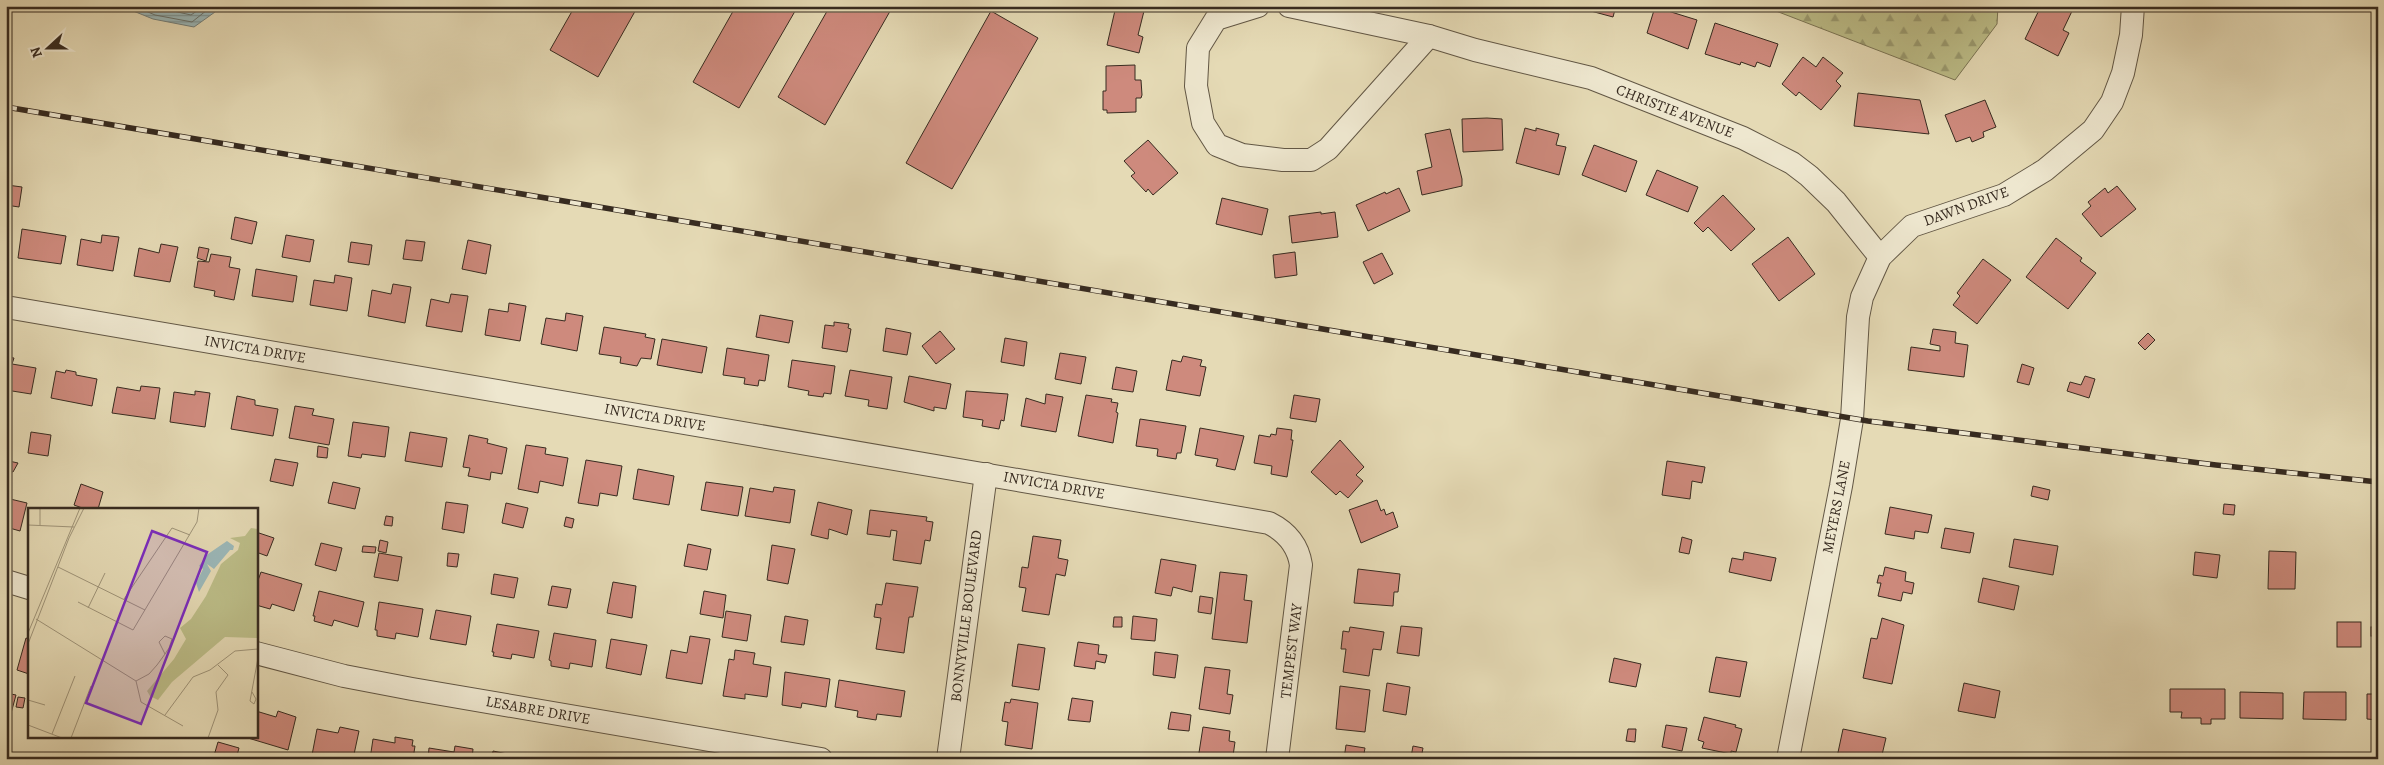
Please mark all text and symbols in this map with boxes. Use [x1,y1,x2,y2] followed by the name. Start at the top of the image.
[22,22,72,72] north arrow
[26,44,47,61] text: N
[1613,79,1737,143] street label: CHRISTIE AVENUE
[1921,181,2011,231] street label: DAWN DRIVE
[203,330,307,368] street label: INVICTA DRIVE
[603,398,707,436] street label: INVICTA DRIVE
[1817,459,1855,555] street label: MEYERS LANE
[1002,466,1106,504] street label: INVICTA DRIVE
[28,508,258,738] inset map
[946,529,986,703] street label: BONNYVILLE BOULEVARD
[1275,601,1307,700] street label: TEMPEST WAY
[484,691,592,729] street label: LESABRE DRIVE

